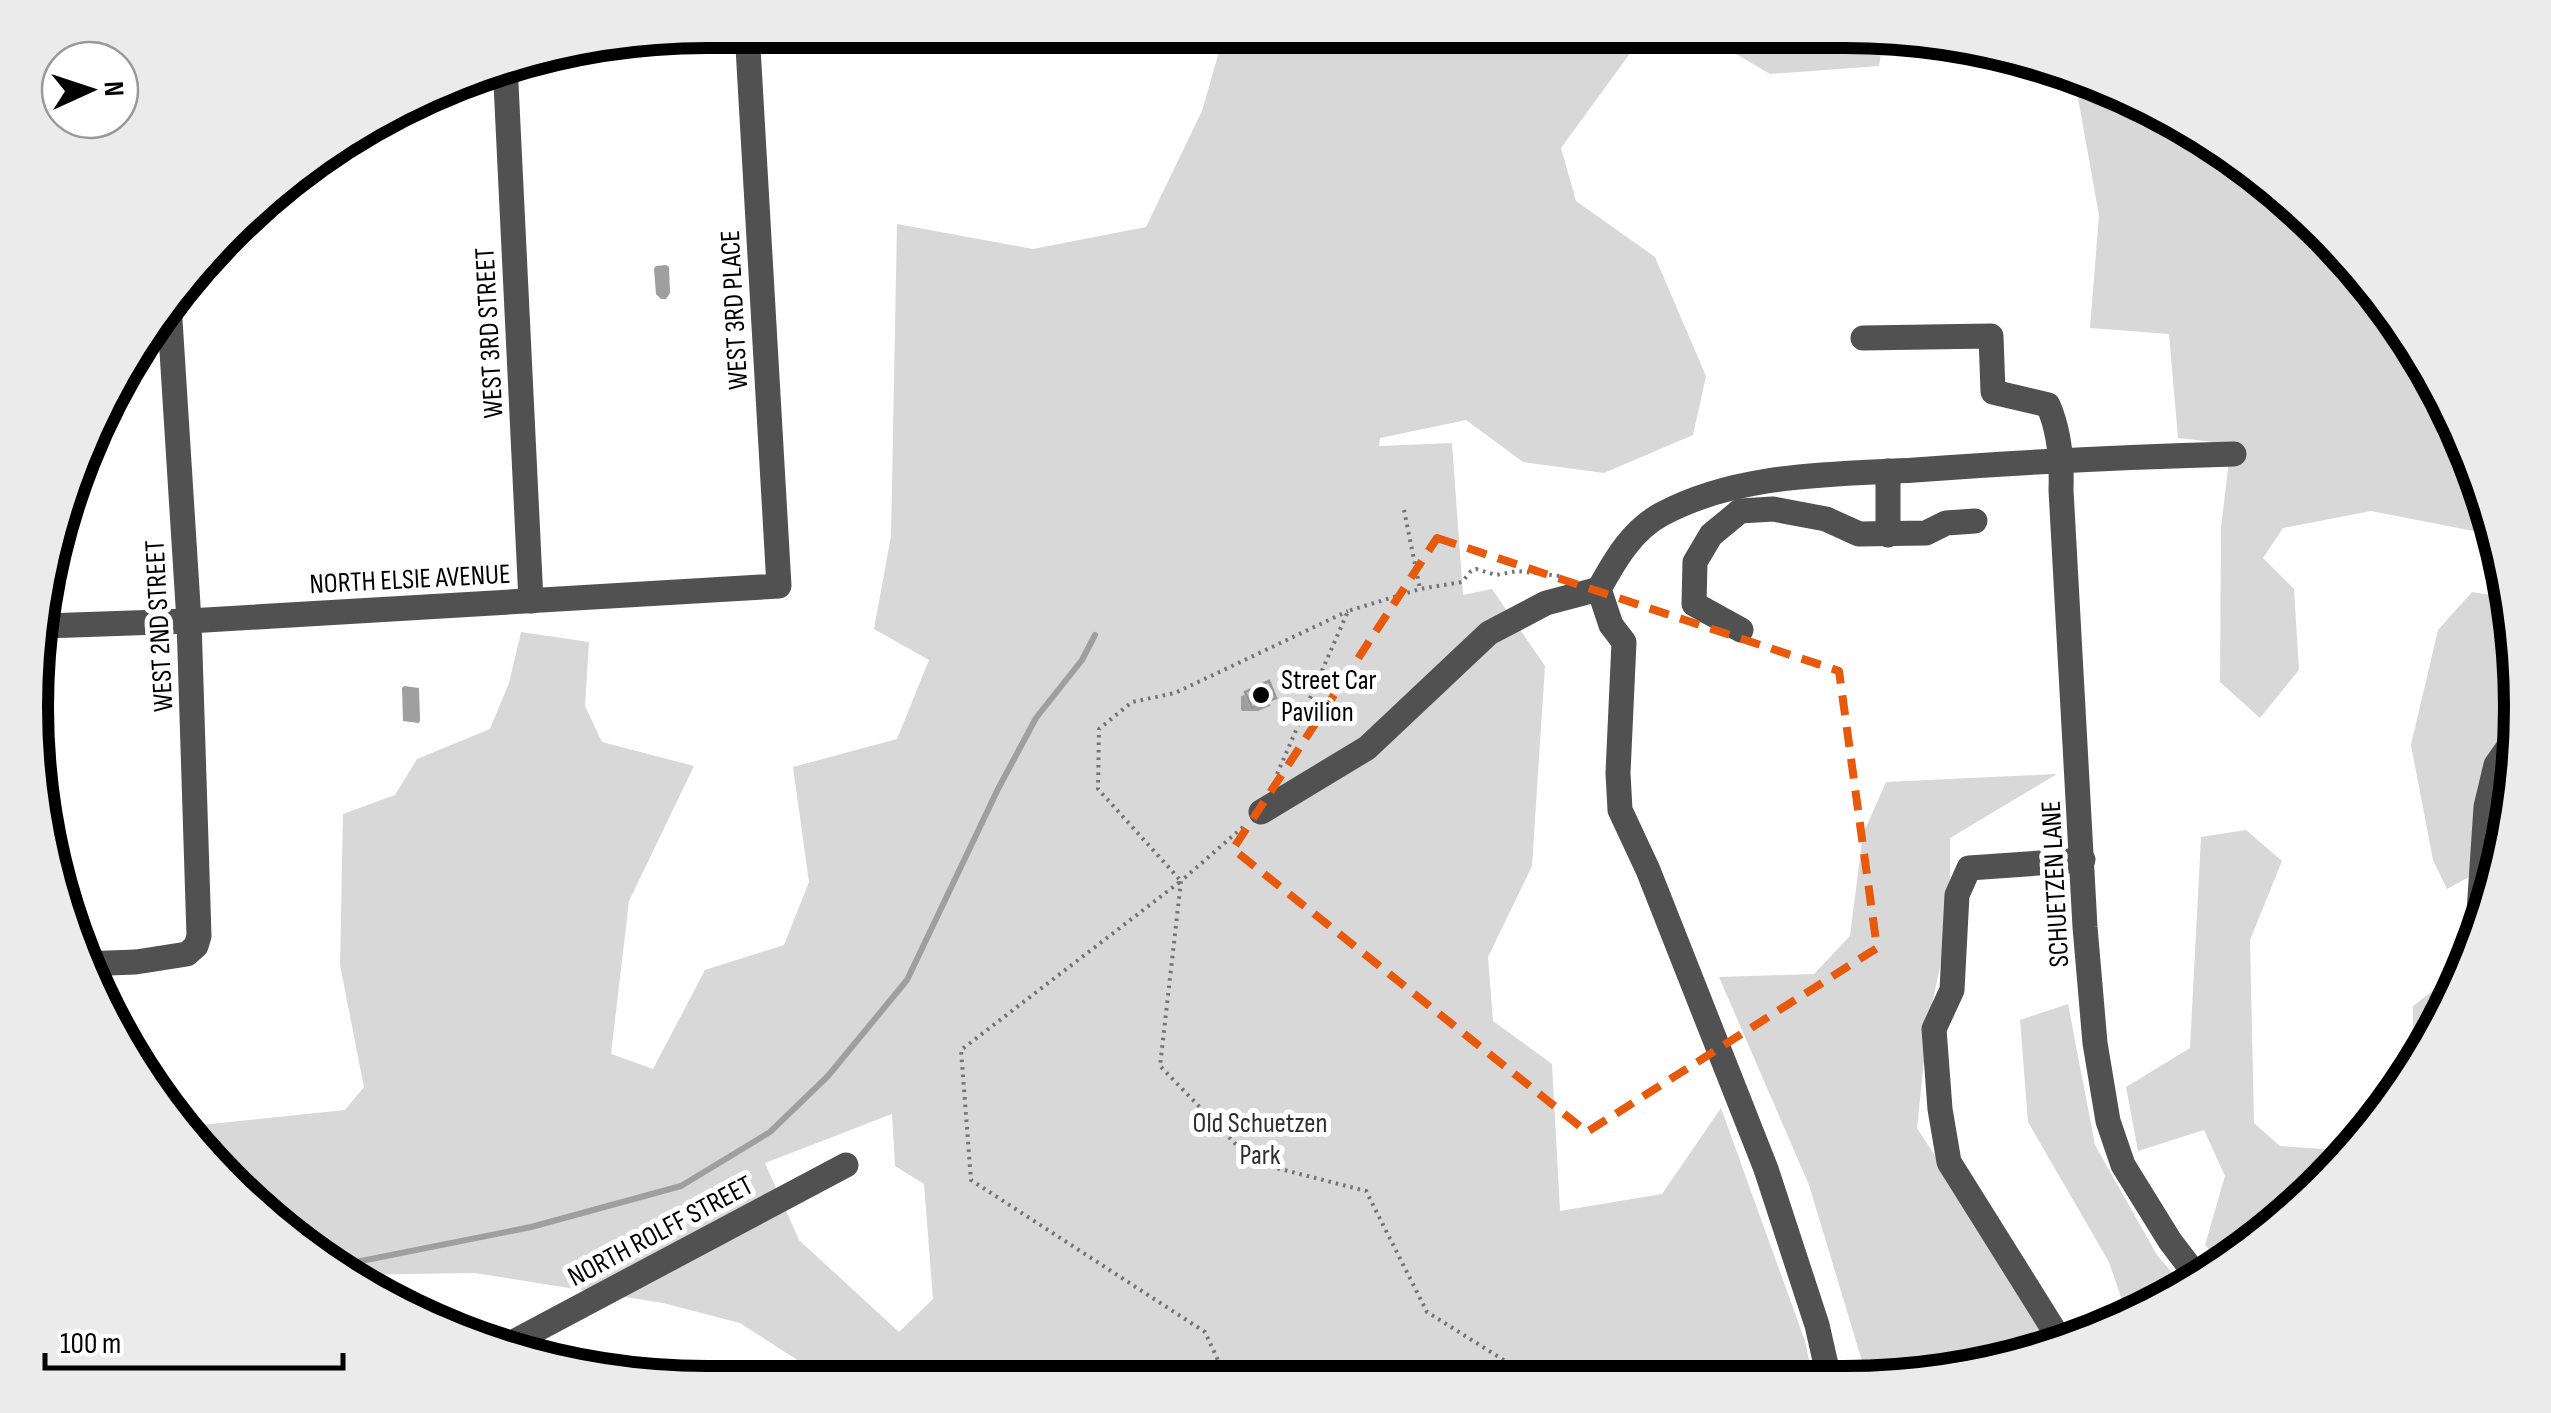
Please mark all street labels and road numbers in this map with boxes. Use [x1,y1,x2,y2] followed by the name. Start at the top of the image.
[714,229,755,390] street label: WEST 3RD PLACE
[469,247,510,419] street label: WEST 3RD STREET
[139,539,180,713] street label: WEST 2ND STREET
[309,558,511,601] street label: NORTH ELSIE AVENUE
[2035,800,2076,968] street label: SCHUETZEN LANE
[563,1169,759,1294] street label: NORTH ROLFF STREET

